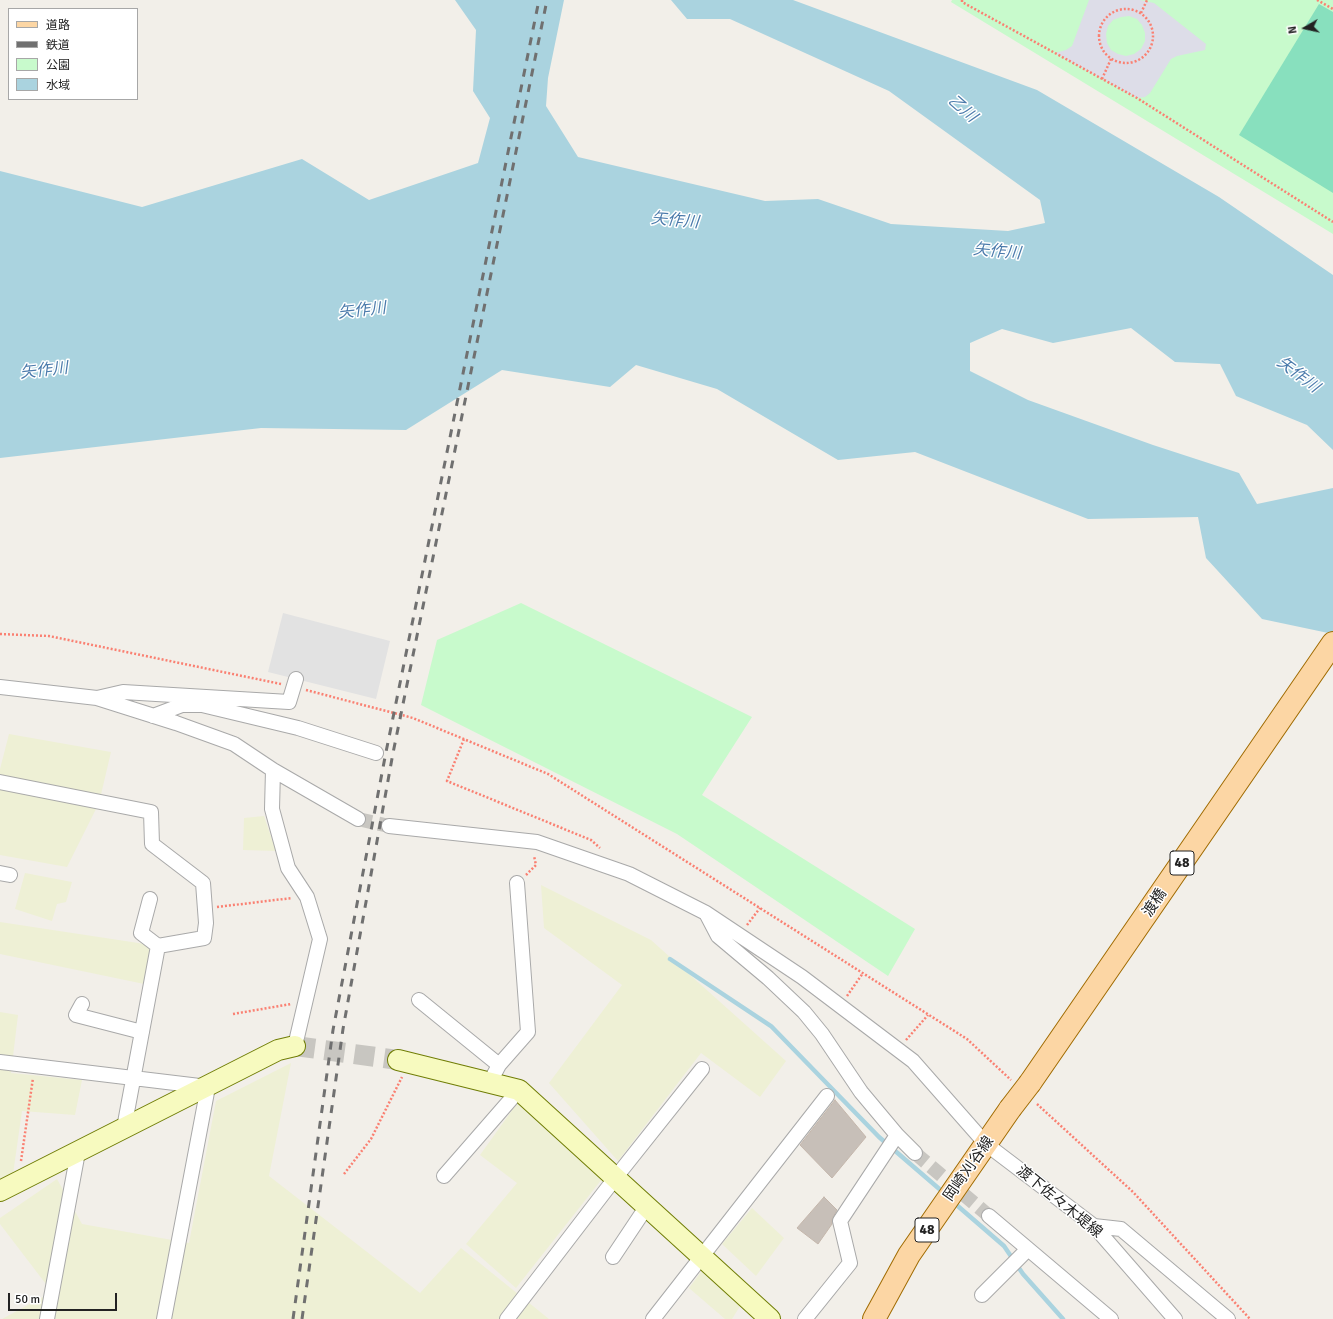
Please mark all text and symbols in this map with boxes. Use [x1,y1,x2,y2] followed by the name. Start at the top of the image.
[8,8,138,100] legend
[1285,8,1325,48] north arrow
[46,18,70,33] text: 道路
[1286,25,1300,35] text: N
[46,38,70,53] text: 鉄道
[46,58,70,73] text: 公園
[46,78,70,93] text: 水域
[944,91,980,127] water label: 乙川
[650,209,700,233] water label: 矢作川
[972,240,1022,264] water label: 矢作川
[337,299,387,323] water label: 矢作川
[1273,353,1323,397] water label: 矢作川
[19,359,69,383] water label: 矢作川
[1170,851,1194,875] road number: 48
[1139,886,1171,920] street label: 渡橋
[940,1133,998,1205] street label: 岡崎刈谷線
[1013,1162,1105,1242] street label: 渡下佐々木堤線
[915,1218,939,1242] road number: 48
[10,1285,119,1311] scale bar
[15,1292,40,1307] text: 50 m

